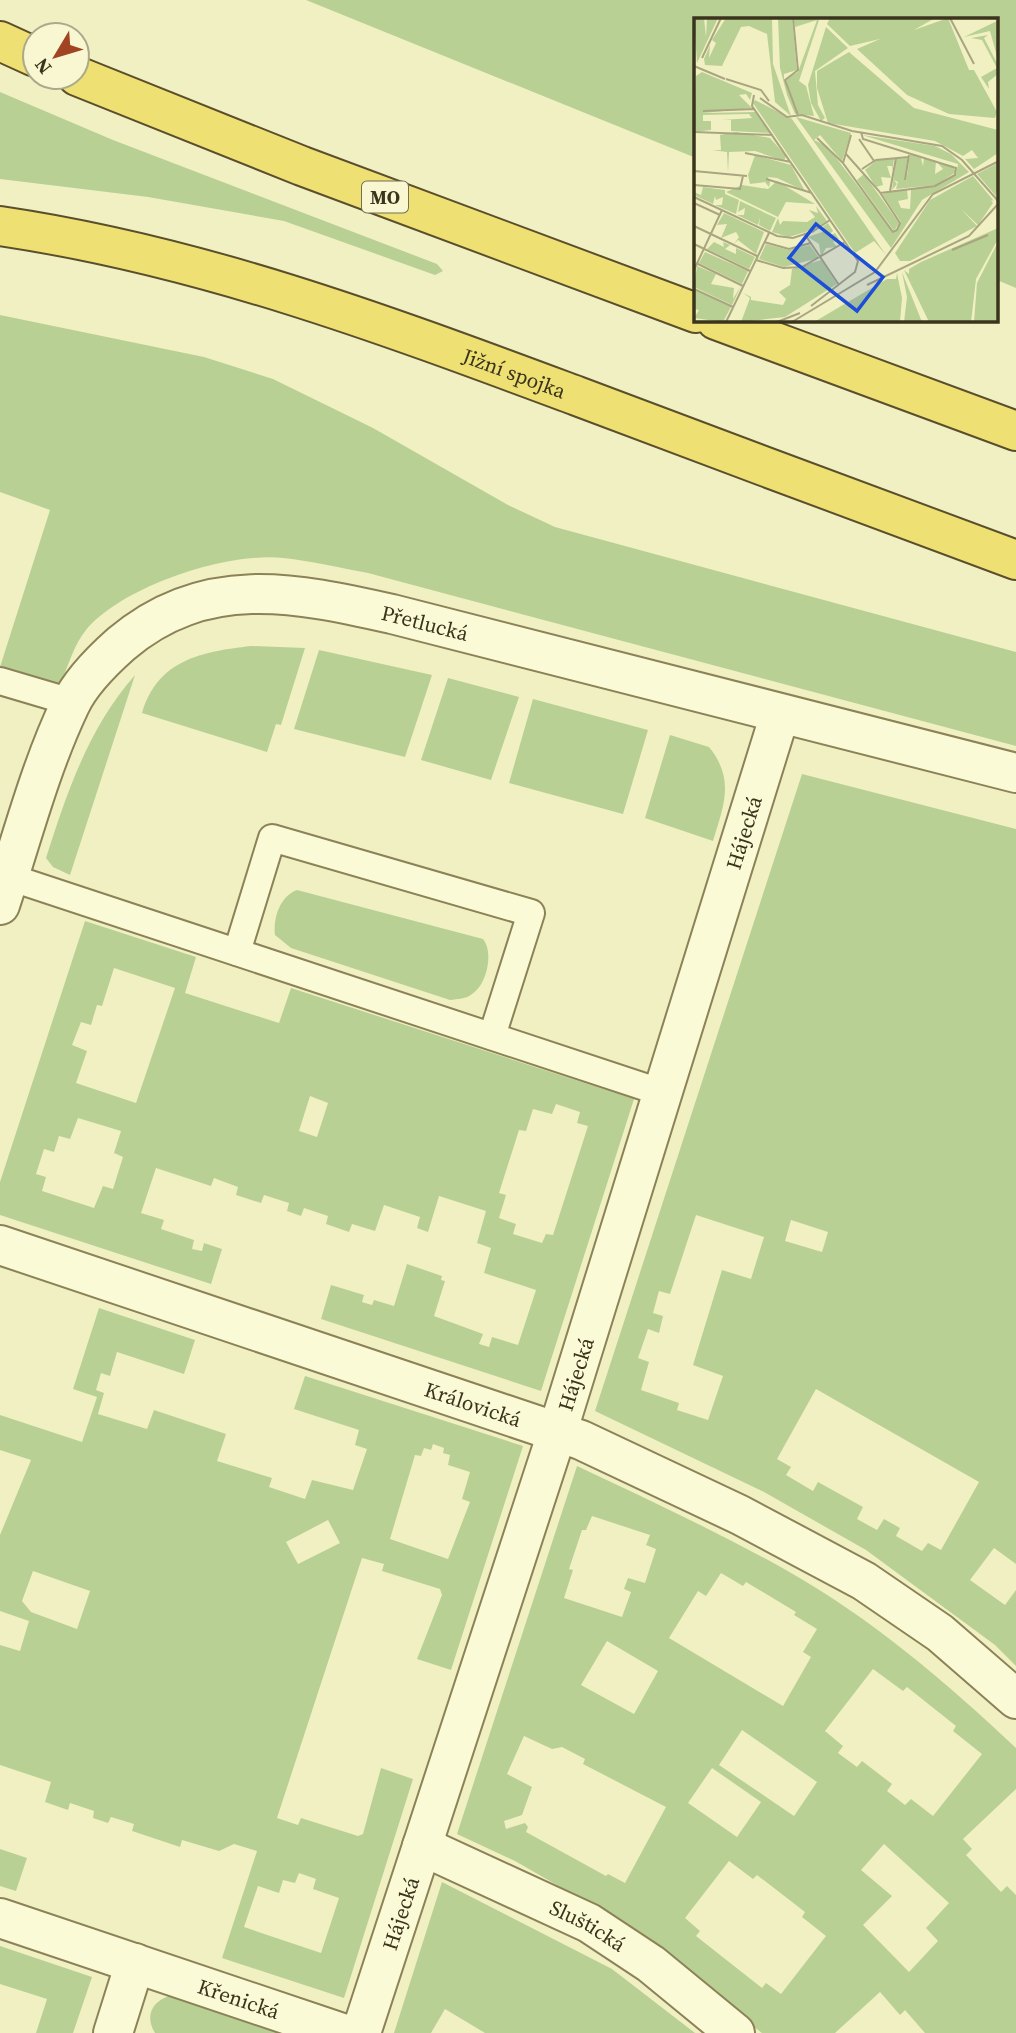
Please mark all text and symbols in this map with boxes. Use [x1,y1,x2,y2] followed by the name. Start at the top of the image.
[694,18,998,322] inset map
[21,21,91,91] north arrow
[28,53,57,80] text: N
[362,182,408,212] road number: MO
[458,340,570,405] street label: Jižní spojka
[379,598,472,647] street label: Přetlucká
[718,792,768,873] street label: Hájecká
[550,1333,601,1414] street label: Hájecká
[421,1374,525,1434] street label: Královická
[375,1873,426,1954] street label: Hájecká
[545,1892,632,1958] street label: Sluštická
[194,1971,284,2026] street label: Křenická

